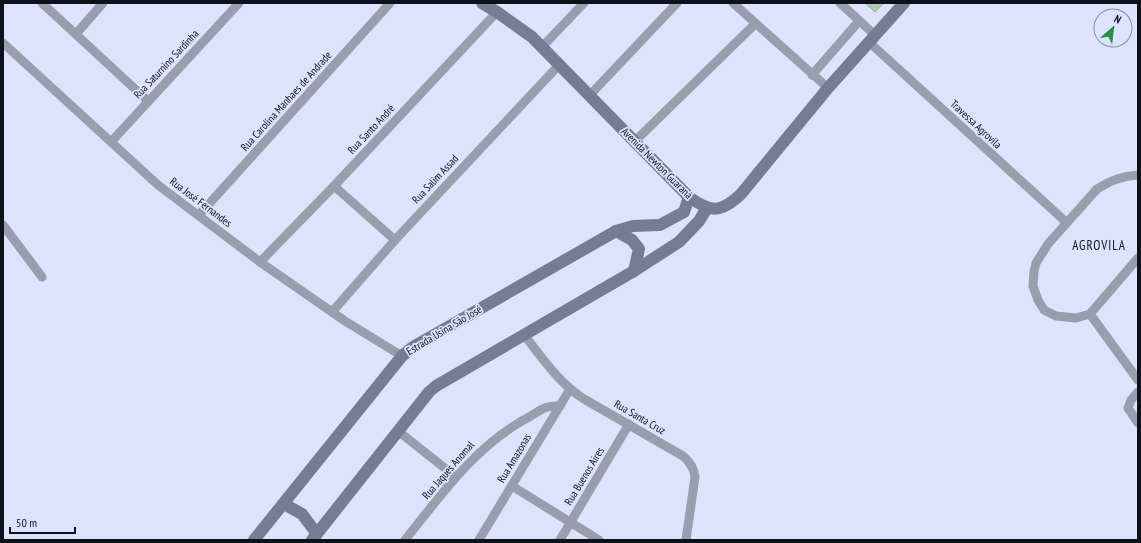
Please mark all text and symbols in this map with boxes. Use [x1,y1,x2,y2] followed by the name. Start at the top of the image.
[1093,8,1133,48] north arrow
[1112,12,1124,27] text: N
[130,27,202,101] street label: Rua Saturnino Sardinha
[238,48,335,154] street label: Rua Carolina Manhaes de Andrade
[947,97,1005,151] street label: Travessa Agrovila
[344,101,398,157] street label: Rua Santo André
[618,124,696,202] street label: Avenida Newton Guaraná
[409,151,461,206] street label: Rua Salim Assad
[167,174,235,230] street label: Rua José Fernandes
[1072,237,1126,254] district label: AGROVILA
[404,302,485,358] street label: Estrada Usina São José
[612,397,668,437] street label: Rua Santa Cruz
[494,431,534,485] street label: Rua Amazonas
[419,438,477,502] street label: Rua Jaques Anomal
[561,444,607,508] street label: Rua Buenos Aires
[10,509,75,535] scale bar
[16,515,37,530] text: 50 m

